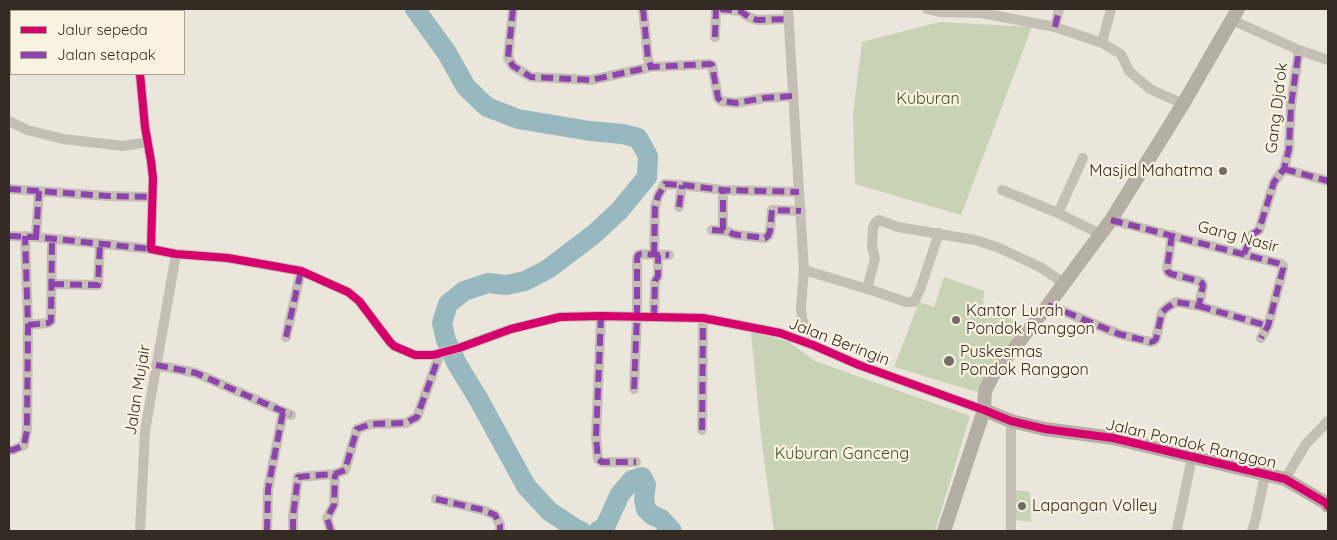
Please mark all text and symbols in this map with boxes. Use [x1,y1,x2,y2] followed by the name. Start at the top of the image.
[10,10,185,75] legend
[57,20,148,39] text: Jalur sepeda
[57,45,156,64] text: Jalan setapak
[1262,61,1292,155] street label: Gang Dja'ok
[896,89,960,109] park label: Kuburan
[1089,161,1213,181] place label: Masjid Mahatma
[1217,165,1229,177] marker: Masjid Mahatma
[1195,217,1281,257] street label: Gang Nasir
[966,301,1095,339] place label: Kantor Lurah Pondok Ranggon
[786,314,892,370] street label: Jalan Beringin
[950,314,962,326] marker: Kantor Lurah Pondok Ranggon
[960,342,1089,380] place label: Puskesmas Pondok Ranggon
[121,343,155,437] street label: Jalan Mujair
[942,354,956,368] marker: Puskesmas Pondok Ranggon
[1104,415,1278,473] street label: Jalan Pondok Ranggon
[775,444,909,464] park label: Kuburan Ganceng
[1032,496,1157,516] place label: Lapangan Volley
[1016,500,1028,512] marker: Lapangan Volley

